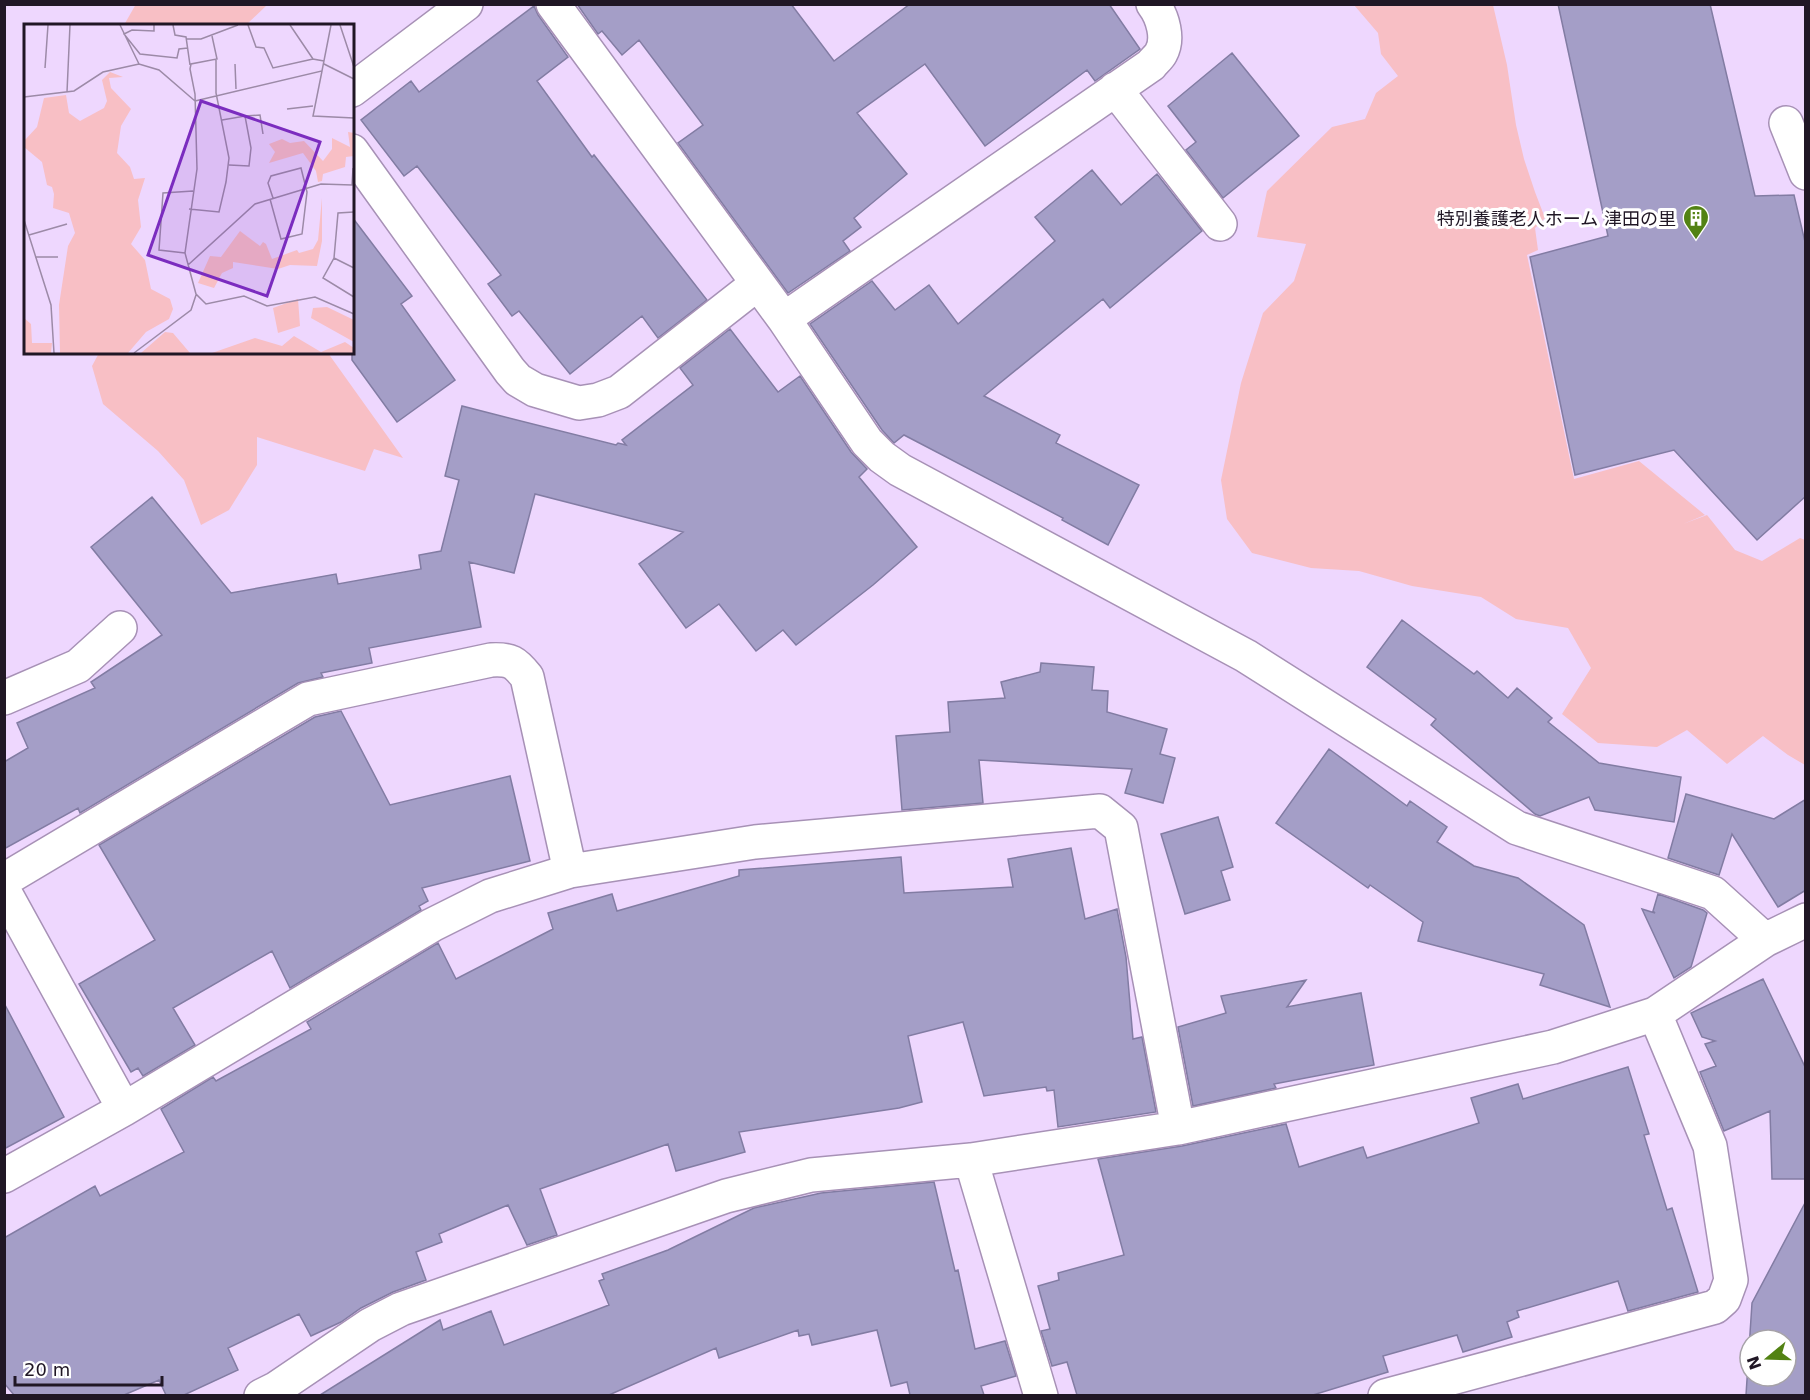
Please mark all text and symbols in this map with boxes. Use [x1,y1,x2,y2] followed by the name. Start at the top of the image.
[24,24,354,354] inset map
[1681,203,1711,241] building icon: 特別養護老人ホーム 津田の里
[1437,208,1676,229] place label: 特別養護老人ホーム 津田の里
[1738,1328,1798,1388] north arrow
[15,1349,162,1387] scale bar
[1743,1353,1765,1372] text: N
[24,1359,70,1380] text: 20 m

